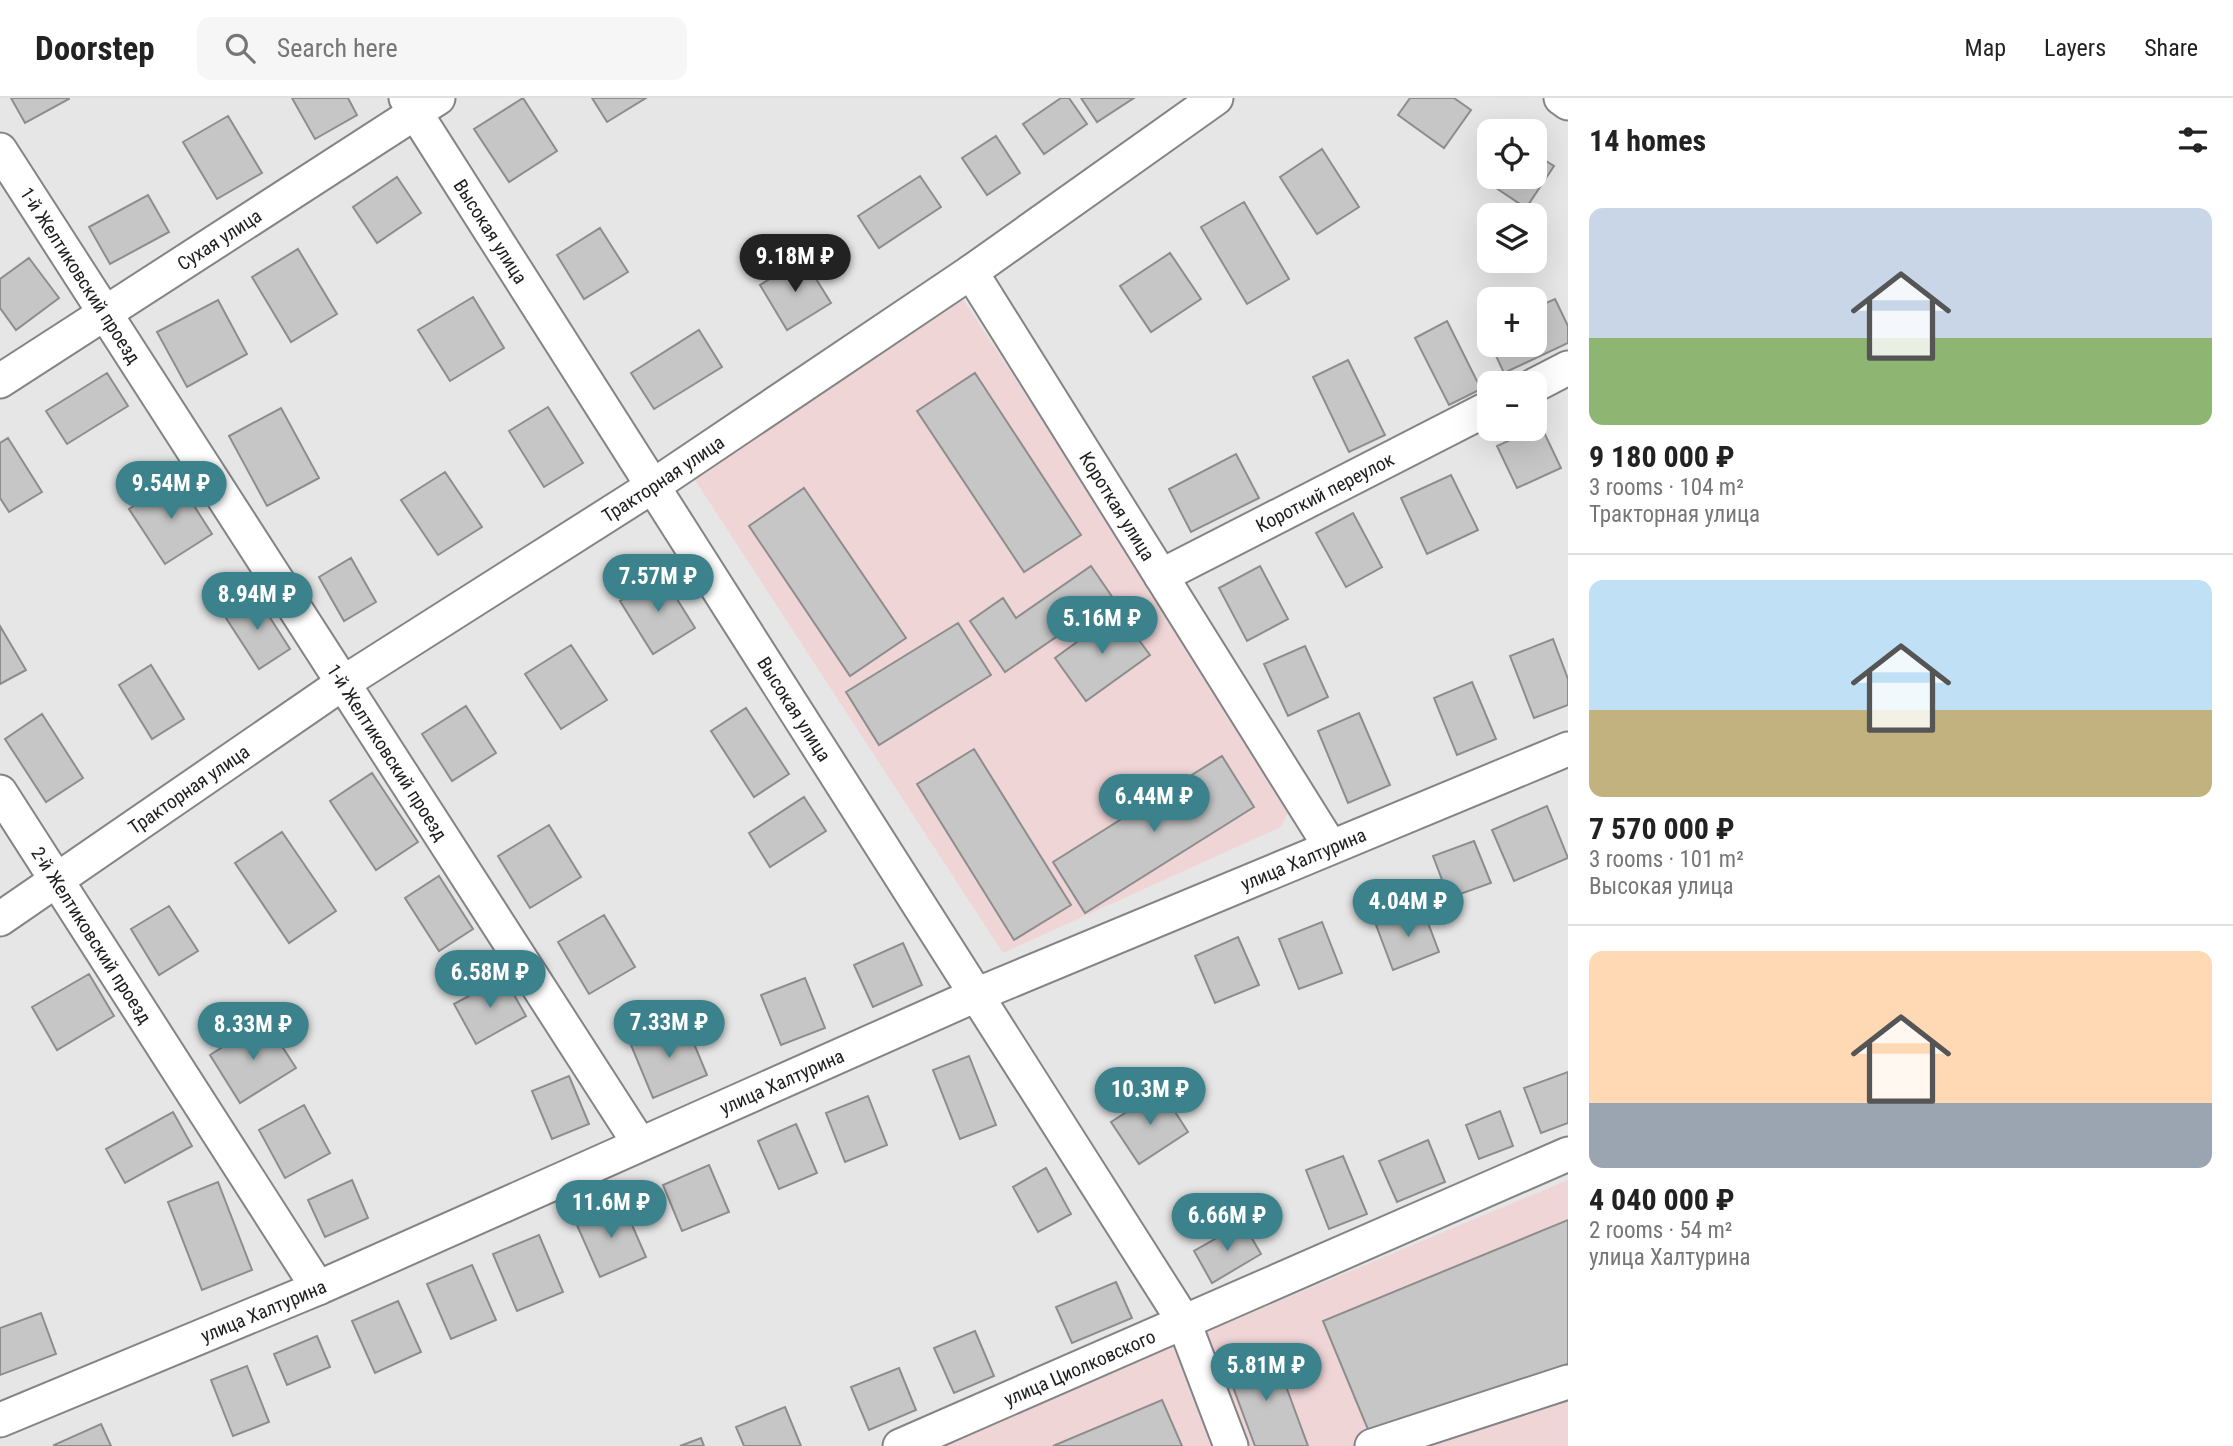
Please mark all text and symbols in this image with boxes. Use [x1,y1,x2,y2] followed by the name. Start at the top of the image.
[197,17,687,80] search box
[35,29,155,68] text: Doorstep
[221,29,259,67] icon: search
[277,33,398,63] text: Search here
[1965,34,2006,62] text: Map
[2044,34,2106,62] text: Layers
[2144,34,2198,62] text: Share
[1477,119,1547,441] map controls
[1477,119,1547,189] button: locate
[2174,121,2212,159] icon: filters
[1589,123,1706,158] text: 14 homes
[449,175,533,288] street label: Высокая улица
[15,183,146,368] street label: 1-й Желтиковский проезд
[1477,203,1547,273] button: layers
[173,204,266,275] street label: Сухая улица
[730,234,860,294] pin: 9.18M ₽
[756,243,834,270] text: 9.18M ₽
[1838,253,1964,379] icon: home
[1477,287,1547,357] button: +
[1477,371,1547,441] button: −
[598,430,728,527] street label: Тракторная улица
[1589,439,1735,474] text: 9 180 000 ₽
[1075,447,1160,565] street label: Короткая улица
[1252,447,1398,537] street label: Короткий переулок
[106,462,236,521] pin: 9.54M ₽
[132,470,210,497] text: 9.54M ₽
[1589,474,1744,501] text: 3 rooms · 104 m²
[1589,501,1760,528] text: Тракторная улица
[593,554,723,614] pin: 7.57M ₽
[619,563,697,590] text: 7.57M ₽
[192,573,322,632] pin: 8.94M ₽
[218,581,296,608] text: 8.94M ₽
[1037,596,1167,656] pin: 5.16M ₽
[1063,605,1141,632] text: 5.16M ₽
[1838,625,1964,751] icon: home
[753,652,836,766] street label: Высокая улица
[322,660,453,845] street label: 1-й Желтиковский проезд
[124,740,253,839] street label: Тракторная улица
[1089,774,1219,834] pin: 6.44M ₽
[1115,783,1193,810] text: 6.44M ₽
[1589,811,1735,846] text: 7 570 000 ₽
[1237,823,1369,895] street label: улица Халтурина
[27,842,157,1028] street label: 2-й Желтиковский проезд
[1589,846,1744,873] text: 3 rooms · 101 m²
[1589,873,1733,900] text: Высокая улица
[1343,880,1473,939] pin: 4.04M ₽
[1369,888,1447,915] text: 4.04M ₽
[425,950,555,1010] pin: 6.58M ₽
[451,959,529,986] text: 6.58M ₽
[1838,996,1964,1122] icon: home
[604,1000,734,1060] pin: 7.33M ₽
[188,1002,318,1062] pin: 8.33M ₽
[630,1009,708,1036] text: 7.33M ₽
[214,1011,292,1038] text: 8.33M ₽
[716,1044,848,1119] street label: улица Халтурина
[1085,1068,1215,1127] pin: 10.3M ₽
[1111,1076,1189,1103] text: 10.3M ₽
[546,1180,676,1240] pin: 11.6M ₽
[1589,1182,1735,1217] text: 4 040 000 ₽
[572,1189,650,1216] text: 11.6M ₽
[1162,1194,1292,1253] pin: 6.66M ₽
[1188,1202,1266,1229] text: 6.66M ₽
[1589,1217,1732,1244] text: 2 rooms · 54 m²
[1589,1244,1751,1271] text: улица Халтурина
[197,1274,330,1347] street label: улица Халтурина
[1000,1324,1159,1411] street label: улица Циолковского
[1201,1344,1331,1403] pin: 5.81M ₽
[1227,1352,1305,1379] text: 5.81M ₽

